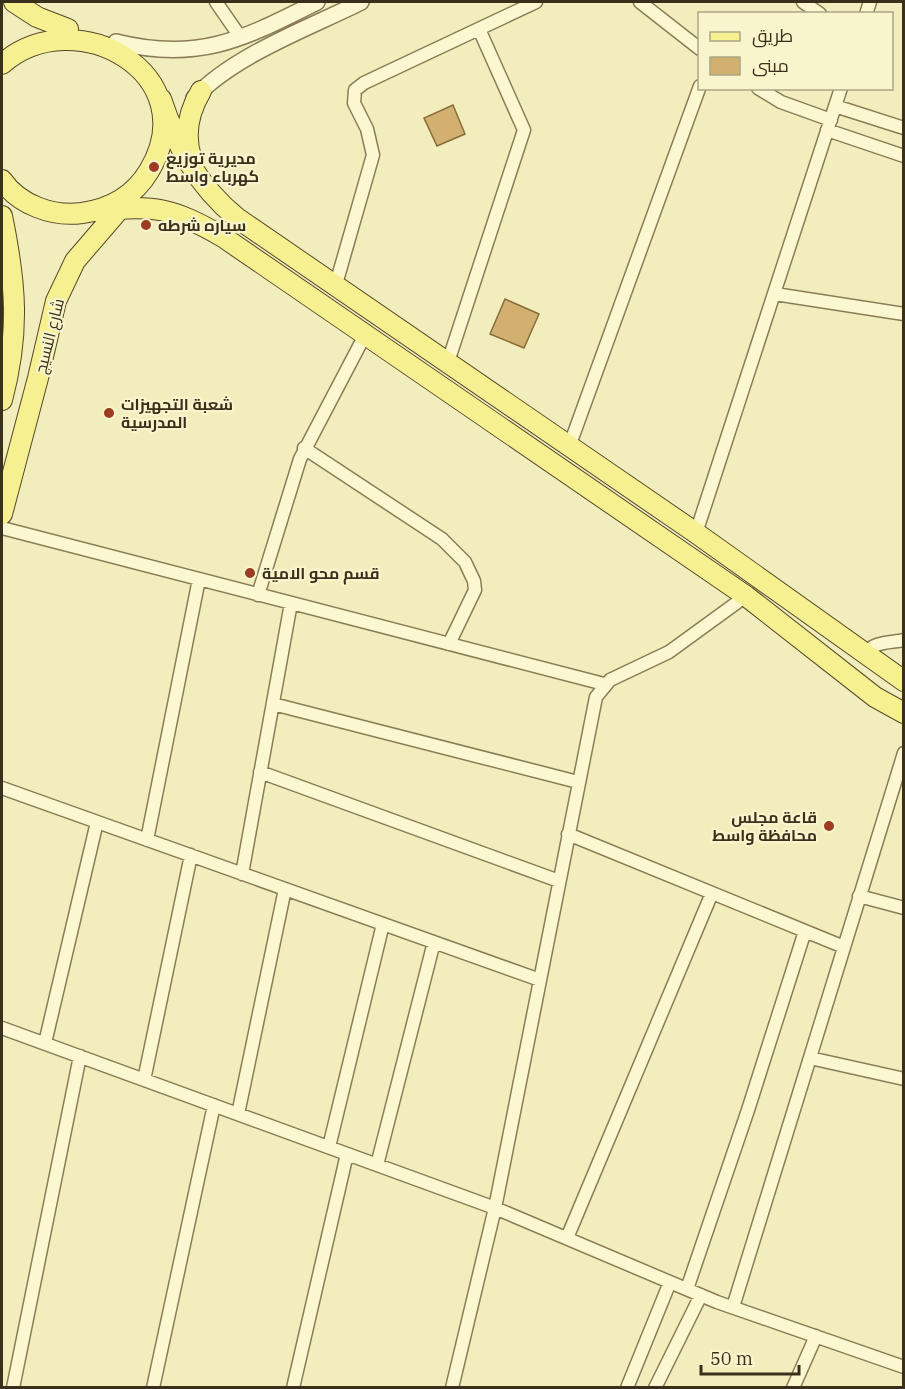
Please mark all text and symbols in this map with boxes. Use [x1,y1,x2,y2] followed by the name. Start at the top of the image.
[698,12,893,90] legend
[752,24,793,48] text: طريق
[752,54,789,77] text: مبنى
[166,148,259,186] place label: مديرية توزيع كهرباء واسط
[147,160,161,174] marker: مديرية توزيع كهرباء واسط
[158,215,246,235] place label: سياره شرطه
[139,218,153,232] marker: سياره شرطه
[30,296,70,376] street label: شارع النسيج
[121,394,233,432] place label: شعبة التجهيزات المدرسية
[102,406,116,420] marker: شعبة التجهيزات المدرسية
[262,563,380,585] place label: قسم محو الامية
[243,566,257,580] marker: قسم محو الامية
[712,807,817,845] place label: قاعة مجلس محافظة واسط
[822,819,836,833] marker: قاعة مجلس محافظة واسط
[701,1338,798,1376] scale bar
[710,1347,753,1370] text: 50 m

